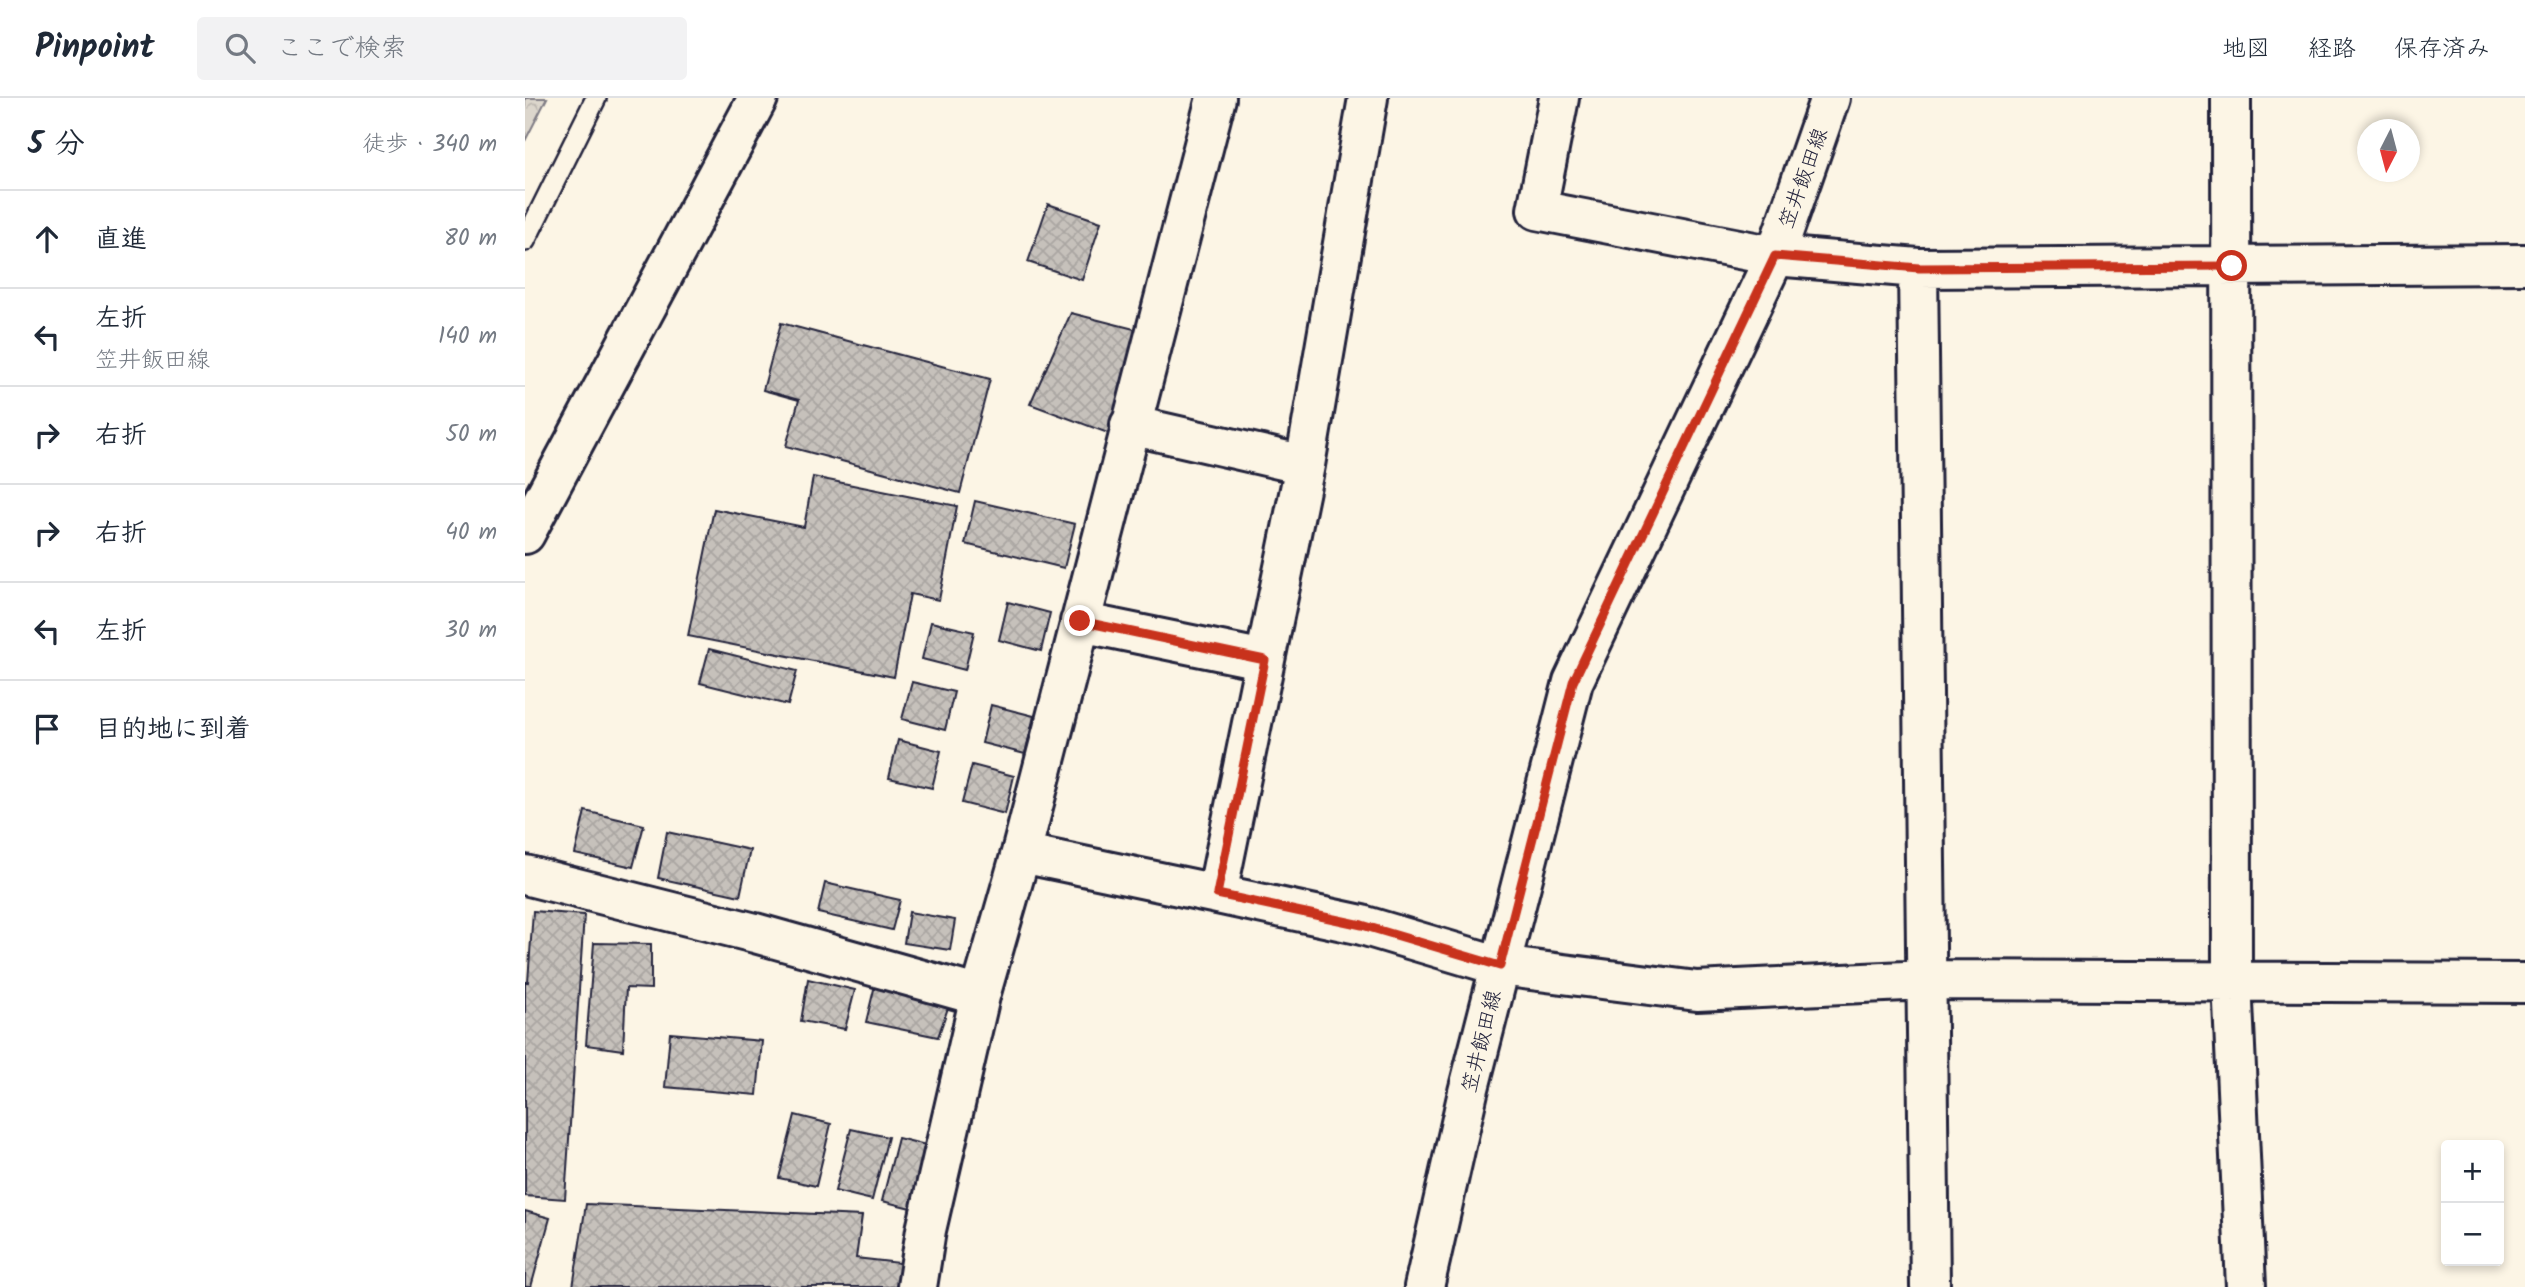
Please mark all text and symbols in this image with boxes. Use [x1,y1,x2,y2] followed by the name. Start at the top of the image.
[197,17,687,80] search box
[35,22,155,75] text: Pinpoint
[277,28,407,70] text: ここで検索
[221,29,259,67] icon: search
[2222,30,2270,69] text: 地図
[2308,30,2356,69] text: 経路
[2394,30,2490,69] text: 保存済み
[2357,119,2420,182] north arrow
[28,121,85,169] text: 5 分
[1771,124,1838,233] street label: 笠井飯田線
[362,127,497,163] text: 徒歩 · 340 m
[95,219,147,261] text: 直進
[28,220,66,258] icon: ahead
[444,221,497,257] text: 80 m
[2216,250,2247,281] route start
[95,298,147,340] text: 左折
[28,318,66,356] icon: left
[438,319,497,355] text: 140 m
[95,343,210,379] text: 笠井飯田線
[95,415,147,457] text: 右折
[28,416,66,454] icon: right
[446,417,497,453] text: 50 m
[95,513,147,555] text: 右折
[28,514,66,552] icon: right
[445,515,497,551] text: 40 m
[1064,605,1095,636] route end
[95,611,147,653] text: 左折
[28,612,66,650] icon: left
[445,613,497,649] text: 30 m
[95,709,251,751] text: 目的地に到着
[28,710,66,748] icon: arrive
[1454,986,1511,1096] street label: 笠井飯田線
[2441,1140,2504,1266] map controls
[2441,1140,2504,1203] button: +
[2441,1203,2504,1266] button: −

